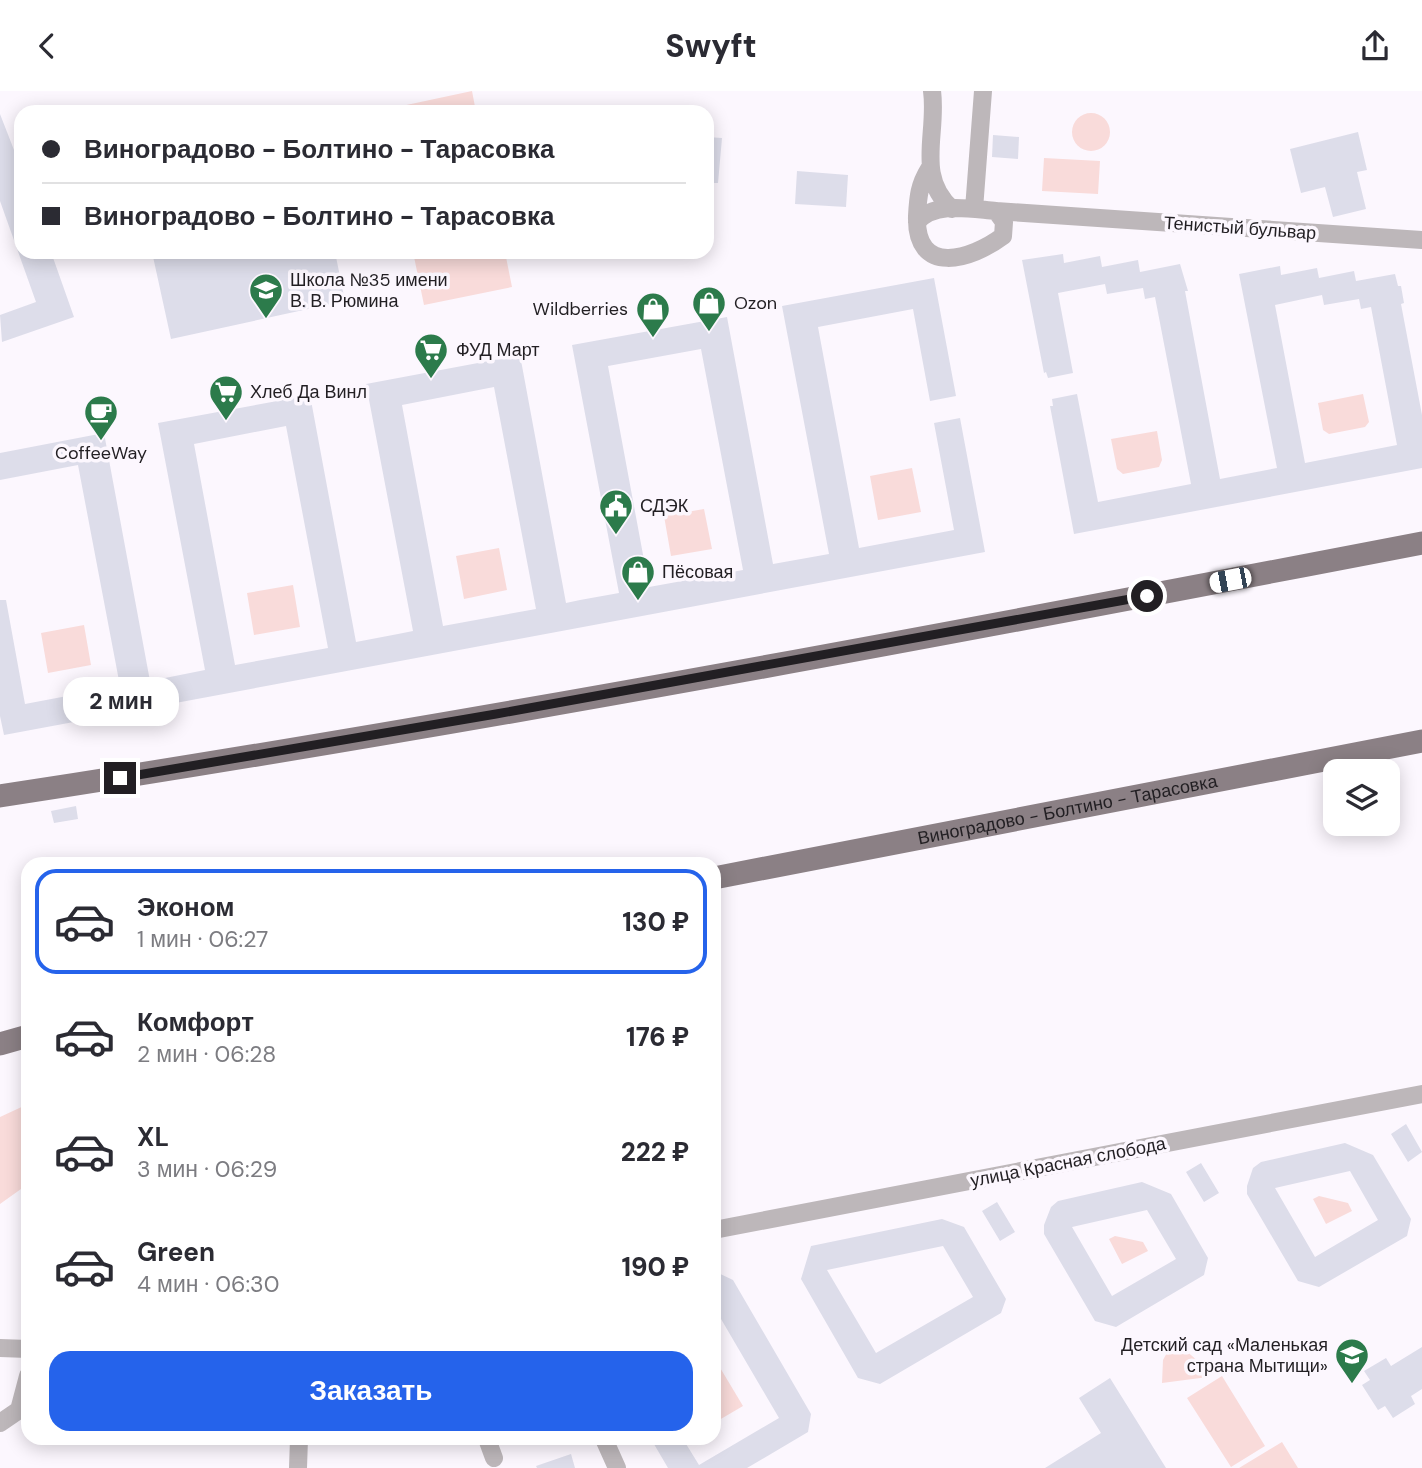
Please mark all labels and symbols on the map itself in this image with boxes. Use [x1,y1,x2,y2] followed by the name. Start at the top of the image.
[1163,211,1317,245] street label: Тенистый бульвар
[290,268,448,313] place label: Школа №35 имени В. В. Рюмина
[247,271,285,320] school or university icon: Школа №35 имени В. В. Рюмина
[690,284,728,333] shop icon: Ozon
[634,290,672,339] shop icon: Wildberries
[734,291,777,315] place label: Ozon
[533,297,628,321] place label: Wildberries
[412,331,450,380] supermarket icon: ФУД Март
[456,338,540,362] place label: ФУД Март
[207,373,245,422] supermarket icon: Хлеб Да Винл
[250,380,367,404] place label: Хлеб Да Винл
[82,393,120,442] cafe icon: CoffeeWay
[55,441,147,465] place label: CoffeeWay
[597,487,635,536] public building icon: СДЭК
[640,494,689,518] place label: СДЭК
[619,553,657,602] shop icon: Пёсовая
[662,560,733,584] place label: Пёсовая
[1208,566,1253,594] car
[1131,580,1163,612] route start
[62,677,178,725] callout: 2 мин
[104,762,136,794] route end
[916,769,1220,850] street label: Виноградово - Болтино - Тарасовка
[968,1131,1169,1193] street label: улица Красная слобода
[1121,1333,1328,1378] place label: Детский сад «Маленькая страна Мытищи»
[1333,1336,1371,1385] school or university icon: Детский сад «Маленькая страна Мытищи»

